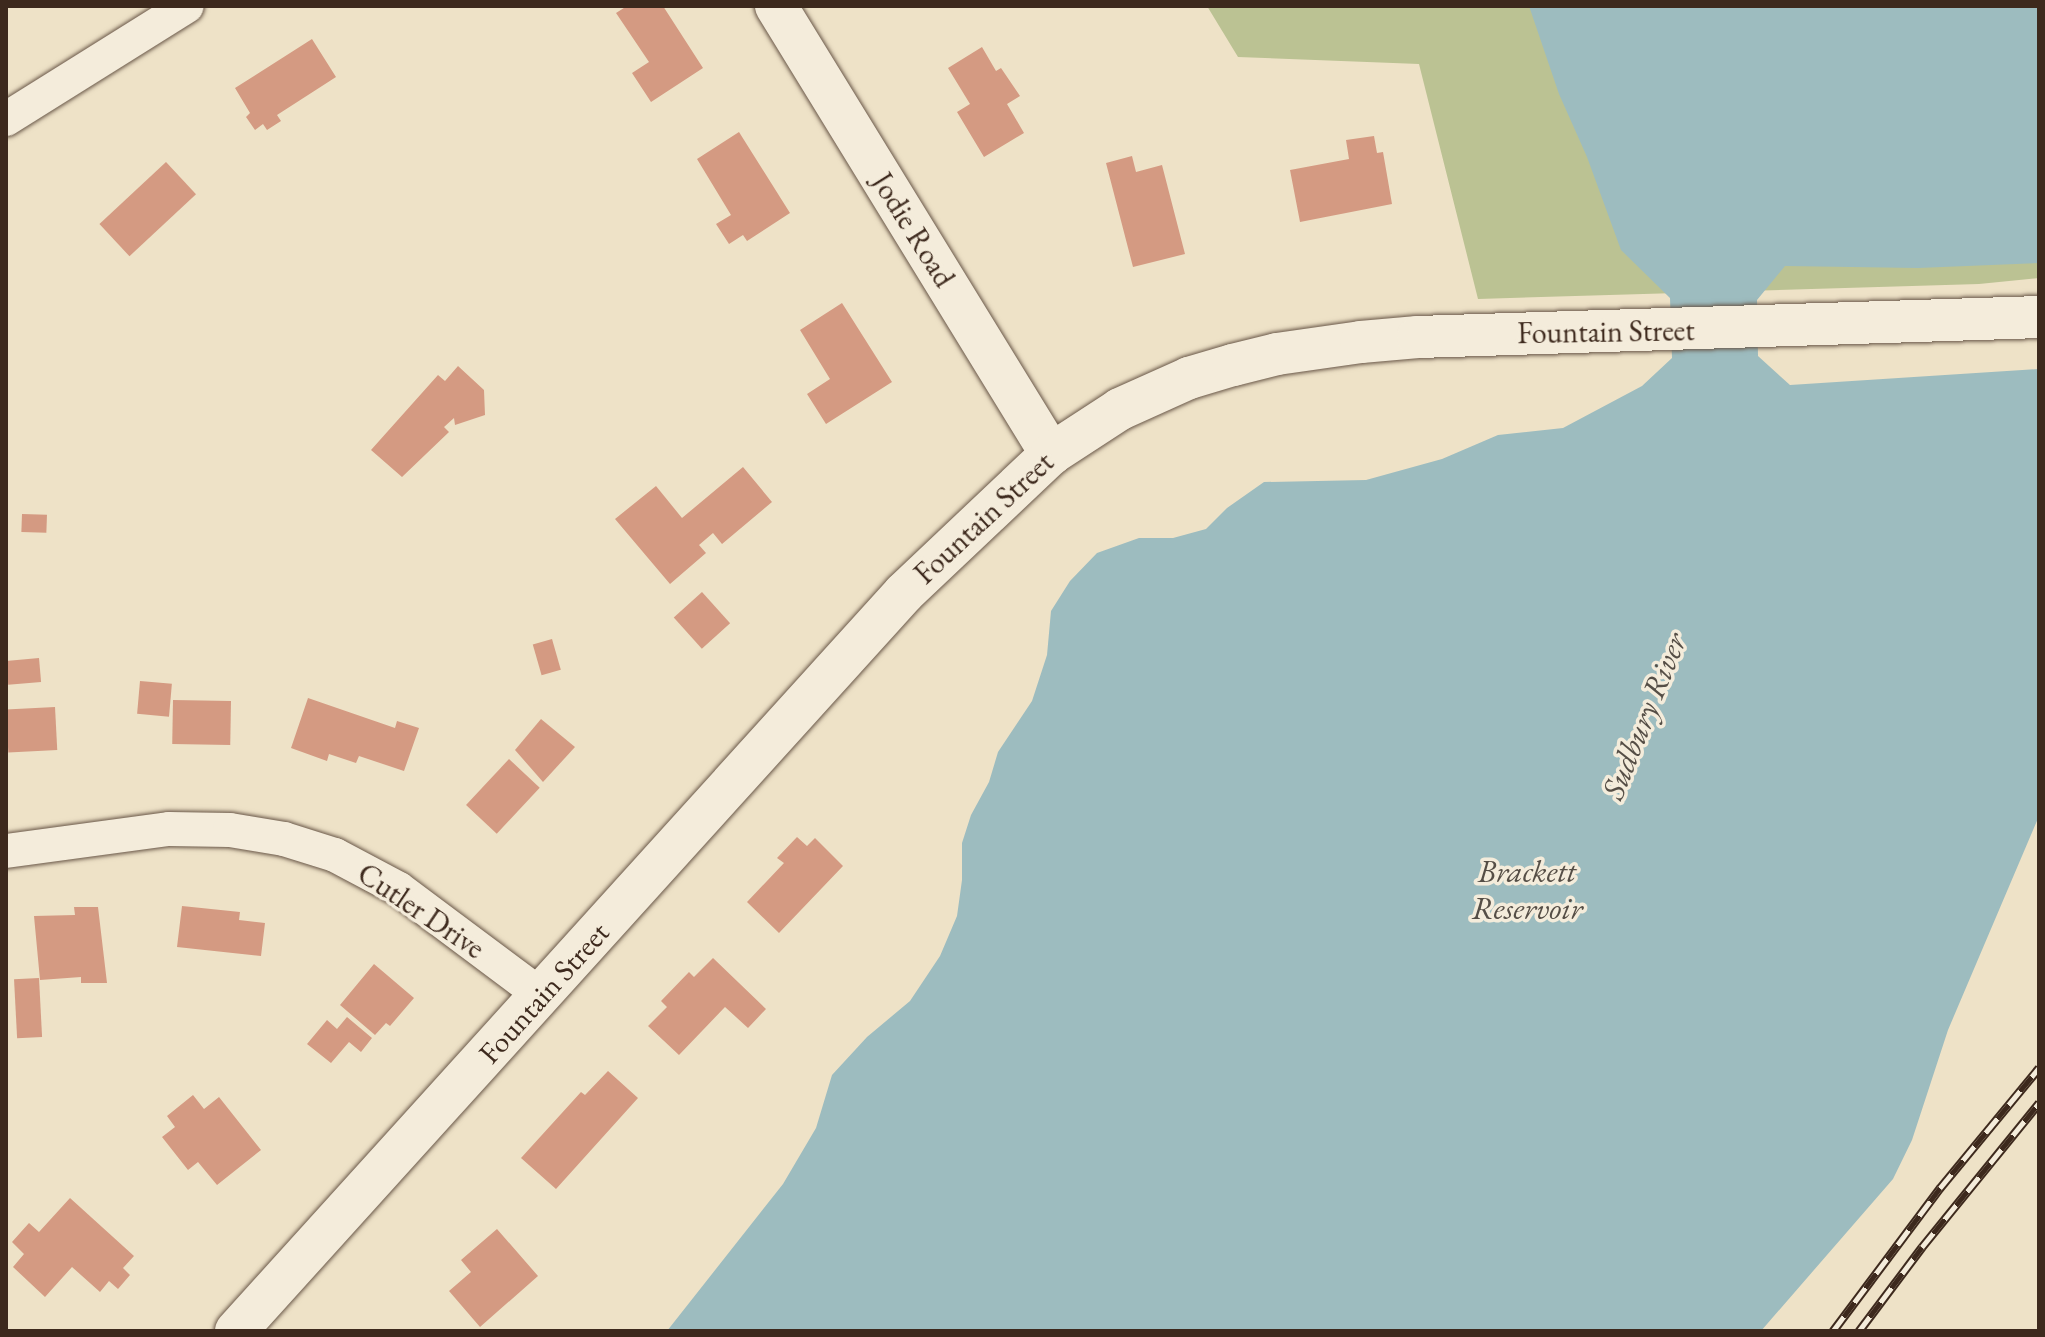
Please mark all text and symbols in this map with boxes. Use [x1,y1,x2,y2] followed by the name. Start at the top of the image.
[864,166,962,294] street label: Jodie Road
[1517,312,1695,352] street label: Fountain Street
[907,444,1061,592] street label: Fountain Street
[1593,627,1695,805] water label: Sudbury River
[1471,853,1583,928] water label: Brackett Reservoir
[351,855,491,967] street label: Cutler Drive
[471,915,617,1071] street label: Fountain Street

